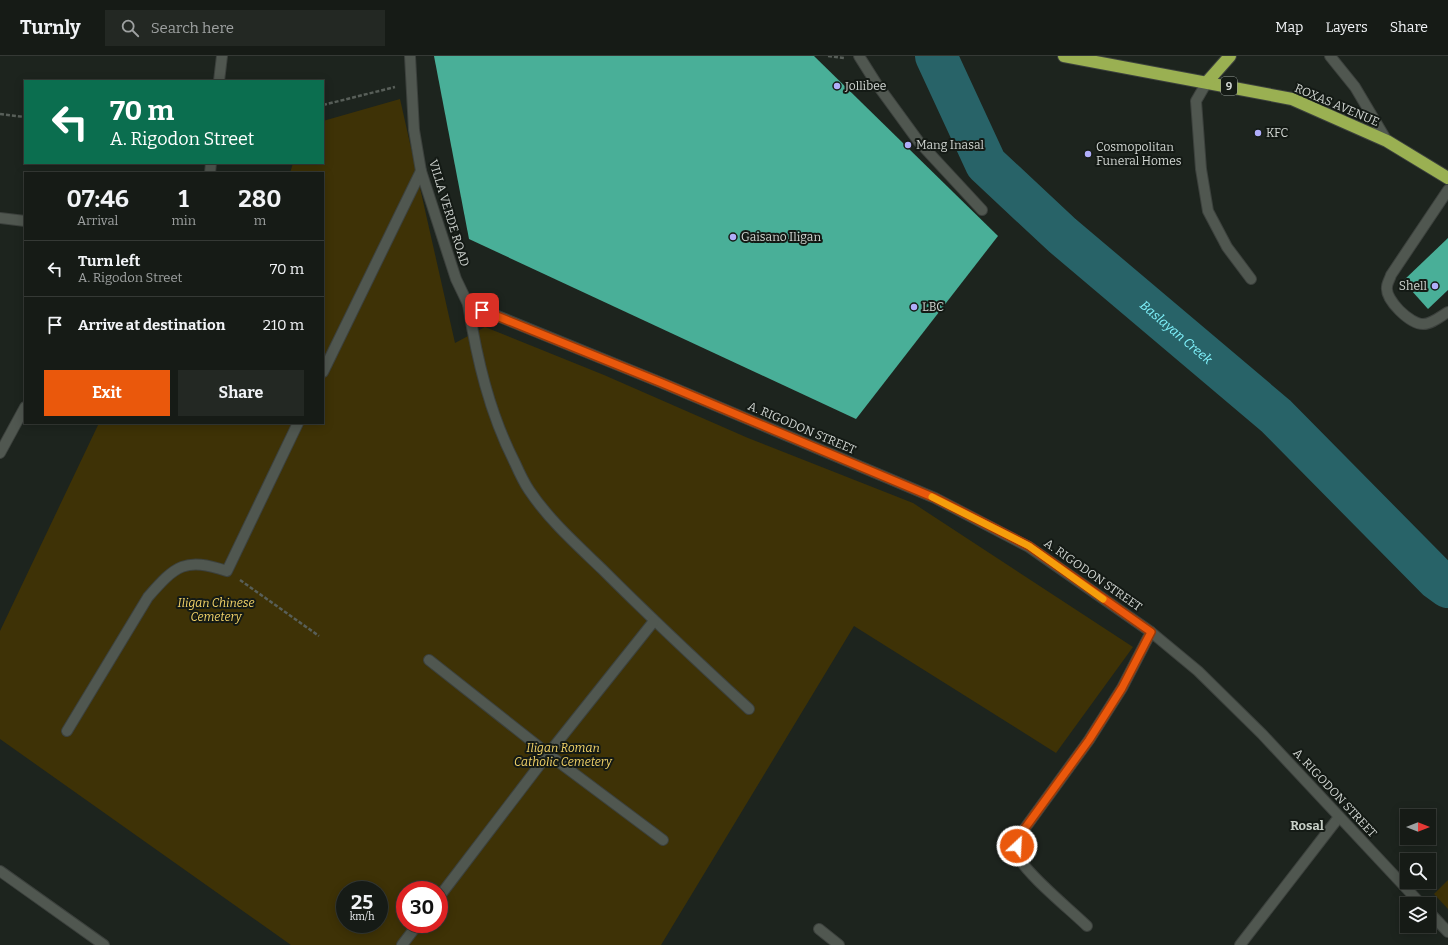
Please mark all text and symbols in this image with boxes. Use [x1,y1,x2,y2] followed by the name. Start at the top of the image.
[105,10,385,46] search box
[20,16,81,39] text: Turnly
[119,17,141,39] icon: search
[151,19,234,37] text: Search here
[1275,19,1303,36] text: Map
[1325,19,1368,36] text: Layers
[1390,19,1428,36] text: Share
[1221,77,1237,95] road number: 9
[844,79,886,93] place label: Jollibee
[832,81,842,91] marker: Jollibee
[1293,81,1381,129] street label: ROXAS AVENUE
[110,94,174,127] text: 70 m
[44,96,96,148] icon: left
[1266,126,1289,140] place label: KFC
[110,128,254,150] text: A. Rigodon Street
[1253,128,1263,138] marker: KFC
[916,138,984,152] place label: Mang Inasal
[903,140,913,150] marker: Mang Inasal
[1096,140,1182,168] place label: Cosmopolitan Funeral Homes
[1083,149,1093,159] marker: Cosmopolitan Funeral Homes
[426,158,472,268] street label: VILLA VERDE ROAD
[66,185,129,213] text: 07:46
[178,185,189,213] text: 1
[238,185,282,213] text: 280
[77,213,118,228] text: Arrival
[171,213,196,228] text: min
[254,213,266,228] text: m
[741,230,821,244] place label: Gaisano Iligan
[728,232,738,242] marker: Gaisano Iligan
[78,252,140,270] text: Turn left
[44,258,66,280] icon: left
[270,260,304,278] text: 70 m
[78,270,182,285] text: A. Rigodon Street
[1399,279,1428,293] place label: Shell
[1430,281,1440,291] marker: Shell
[465,293,499,327] pin
[1137,297,1216,367] water label: Baslayan Creek
[471,299,493,321] icon: arrive
[922,300,944,314] place label: LBC
[909,302,919,312] marker: LBC
[44,314,66,336] icon: arrive
[78,316,225,334] text: Arrive at destination
[263,316,304,334] text: 210 m
[44,370,170,416] button: Exit
[178,370,304,416] button: Share
[746,399,858,457] street label: A. RIGODON STREET
[1042,536,1144,614] street label: A. RIGODON STREET
[178,596,255,624] park label: Iligan Chinese Cemetery
[514,741,613,769] park label: Iligan Roman Catholic Cemetery
[1290,746,1380,840] street label: A. RIGODON STREET
[1400,809,1436,845] north arrow
[1400,809,1436,933] map controls
[1290,818,1324,833] district label: Rosal
[996,825,1038,867] position arrow
[1400,853,1436,889] button: search
[396,881,448,933] speed limit sign: 30
[351,890,373,914] text: 25
[1400,897,1436,933] button: layers
[350,911,374,923] text: km/h

